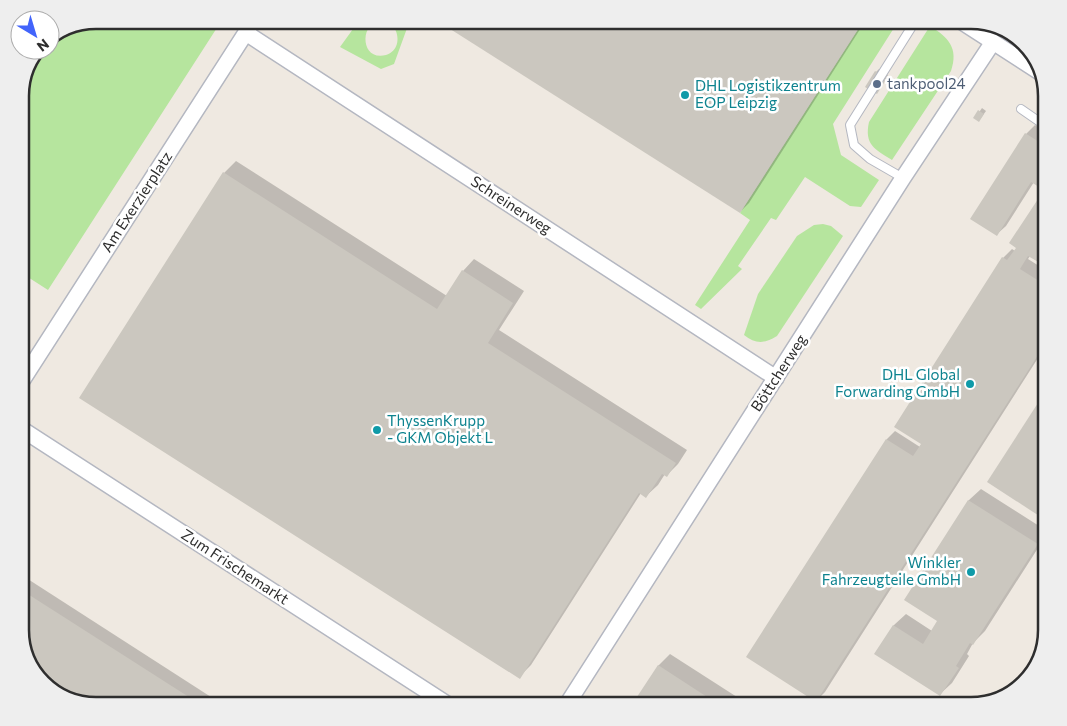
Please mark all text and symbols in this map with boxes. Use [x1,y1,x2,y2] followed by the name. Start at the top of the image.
[10,10,60,60] north arrow
[34,36,53,56] text: N
[887,74,965,92] place label: tankpool24
[695,76,841,111] place label: DHL Logistikzentrum EOP Leipzig
[871,78,883,90] marker: tankpool24
[679,89,691,101] marker: DHL Logistikzentrum EOP Leipzig
[97,148,175,255] street label: Am Exerzierplatz
[468,171,555,237] street label: Schreinerweg
[747,330,810,414] street label: Böttcherweg
[835,365,960,400] place label: DHL Global Forwarding GmbH
[964,378,976,390] marker: DHL Global Forwarding GmbH
[387,411,494,446] place label: ThyssenKrupp - GKM Objekt L
[371,424,383,436] marker: ThyssenKrupp - GKM Objekt L
[178,525,293,608] street label: Zum Frischemarkt
[822,553,961,588] place label: Winkler Fahrzeugteile GmbH
[965,566,977,578] marker: Winkler Fahrzeugteile GmbH

